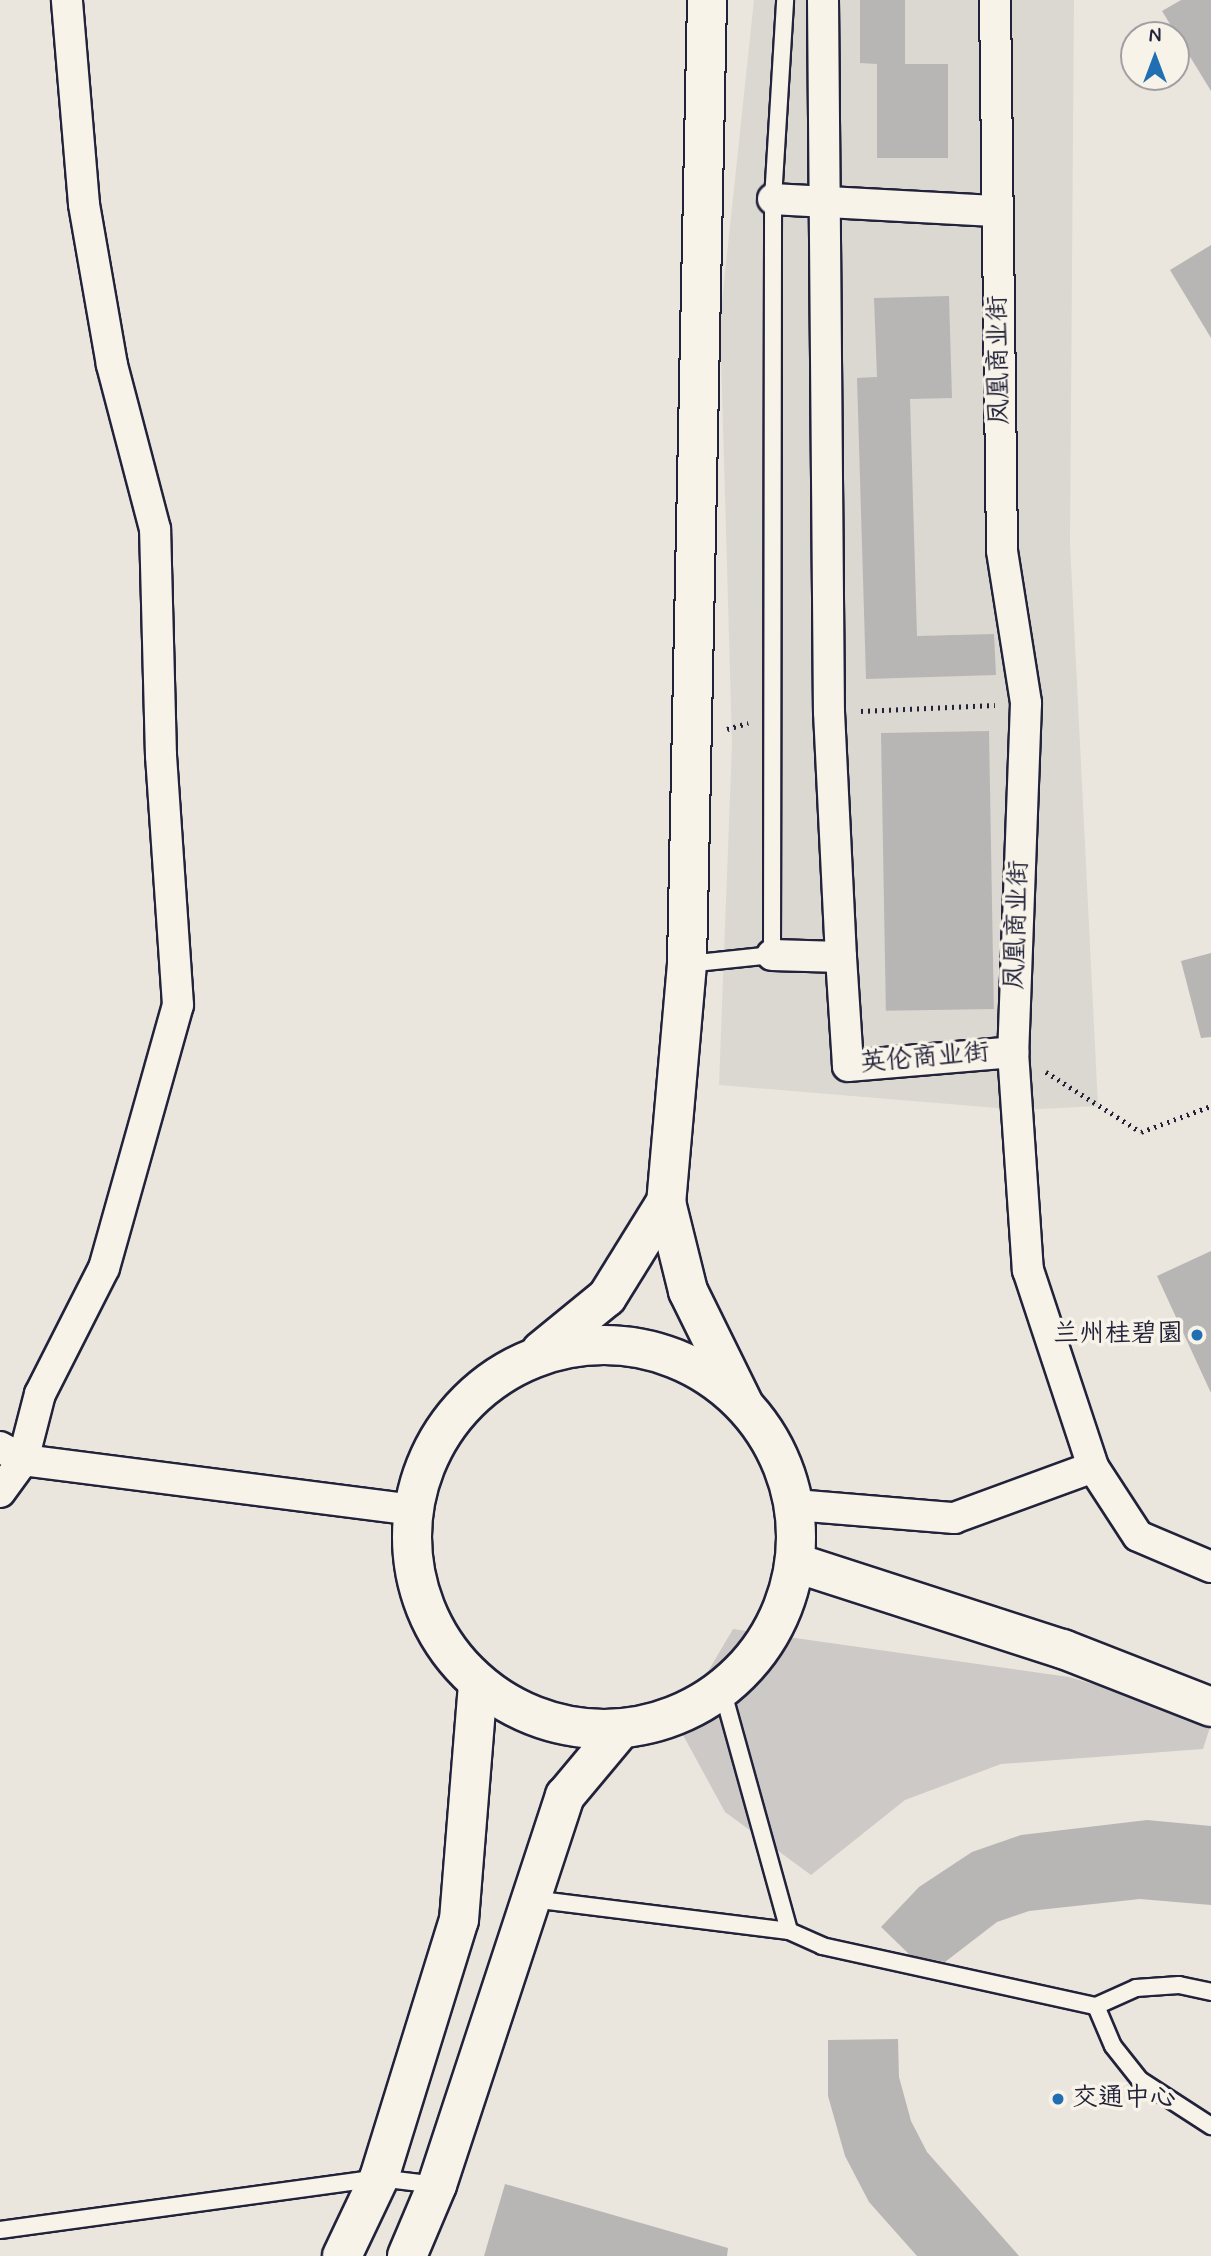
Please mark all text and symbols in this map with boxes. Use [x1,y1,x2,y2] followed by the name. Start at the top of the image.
[1120,21,1190,91] north arrow
[1149,24,1161,49] text: N
[983,295,1017,425] street label: 凤凰商业街
[1000,859,1036,991] street label: 凤凰商业街
[859,1038,991,1080] street label: 英伦商业街
[1053,1319,1183,1351] place label: 兰州桂碧園
[1189,1327,1205,1343] marker: 兰州桂碧園
[1072,2083,1176,2115] place label: 交通中心
[1050,2091,1066,2107] marker: 交通中心

